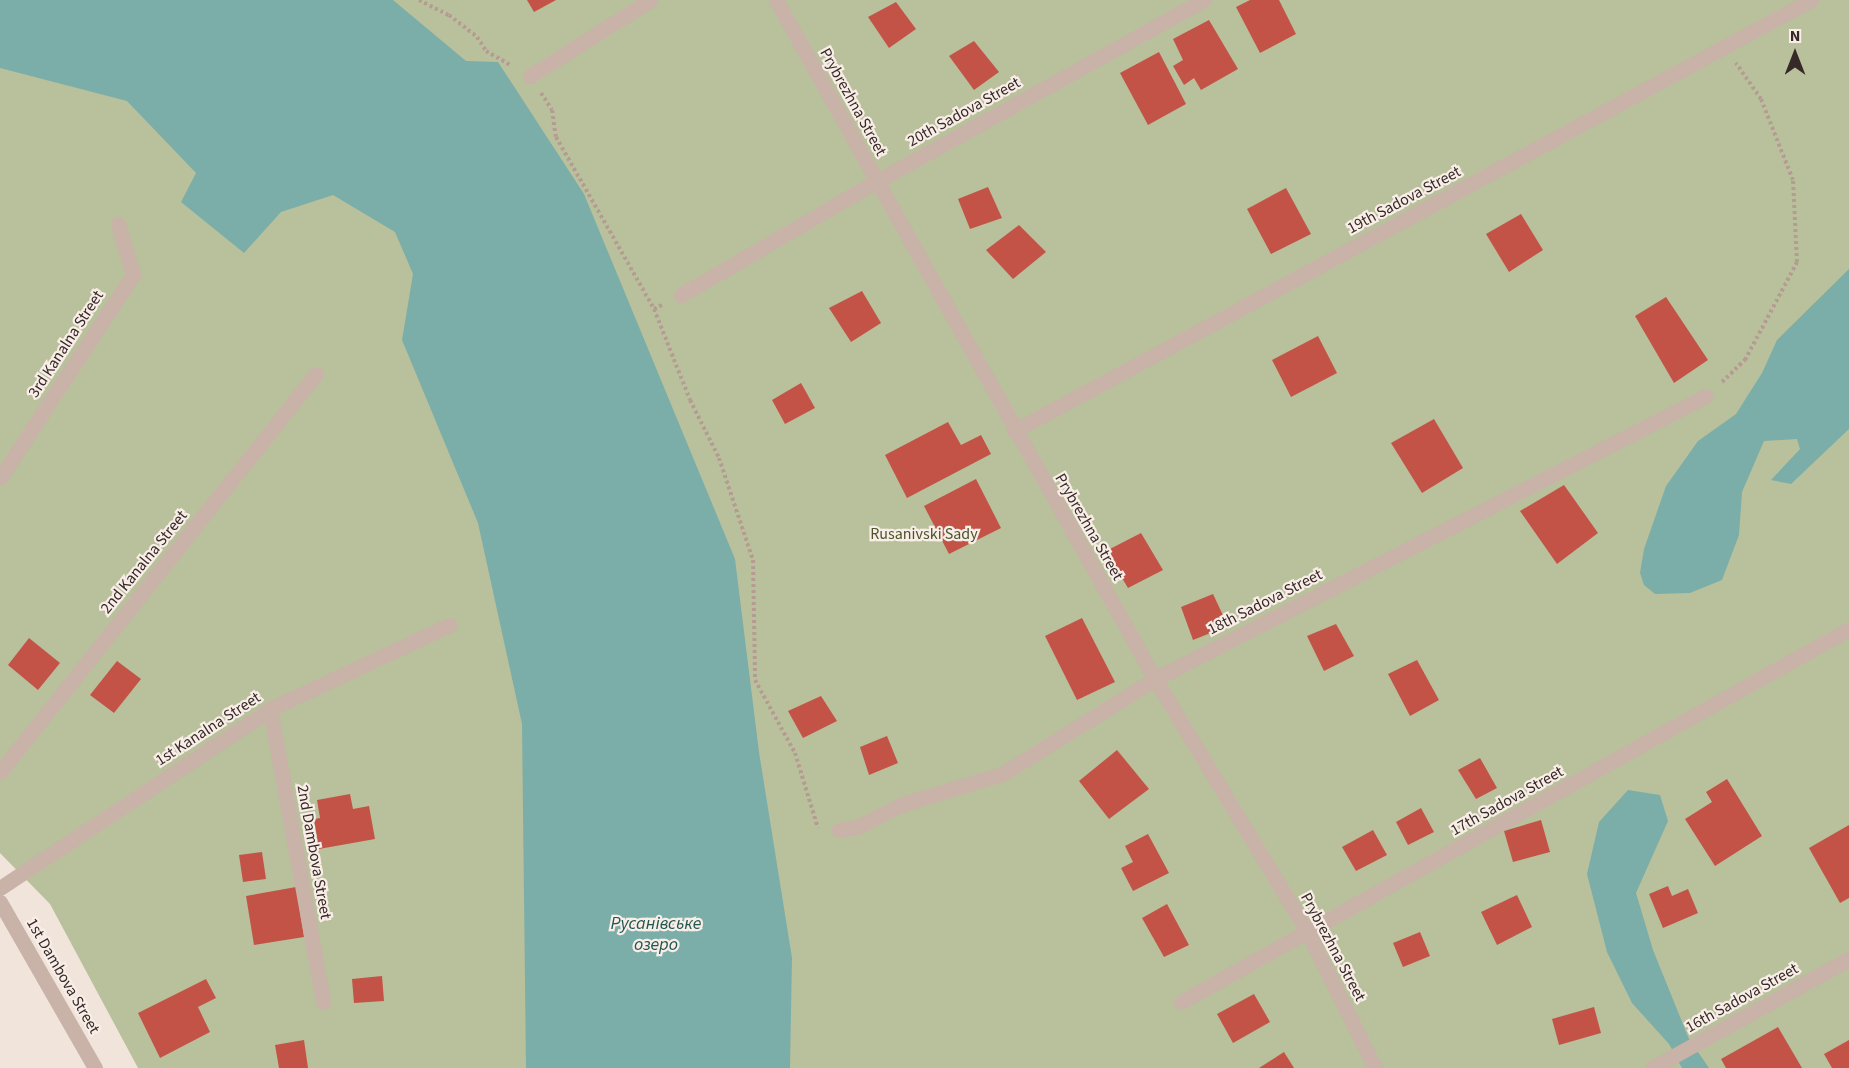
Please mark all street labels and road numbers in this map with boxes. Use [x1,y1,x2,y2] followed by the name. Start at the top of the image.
[815,45,891,159] street label: Prybrezhna Street
[904,73,1024,151] street label: 20th Sadova Street
[1344,162,1464,238] street label: 19th Sadova Street
[24,287,108,401] street label: 3rd Kanalna Street
[1051,470,1127,584] street label: Prybrezhna Street
[97,507,191,617] street label: 2nd Kanalna Street
[1205,565,1325,639] street label: 18th Sadova Street
[152,688,264,770] street label: 1st Kanalna Street
[1447,762,1567,840] street label: 17th Sadova Street
[293,783,335,921] street label: 2nd Dambova Street
[1296,889,1370,1005] street label: Prybrezhna Street
[22,915,104,1037] street label: 1st Dambova Street
[1682,959,1802,1037] street label: 16th Sadova Street

